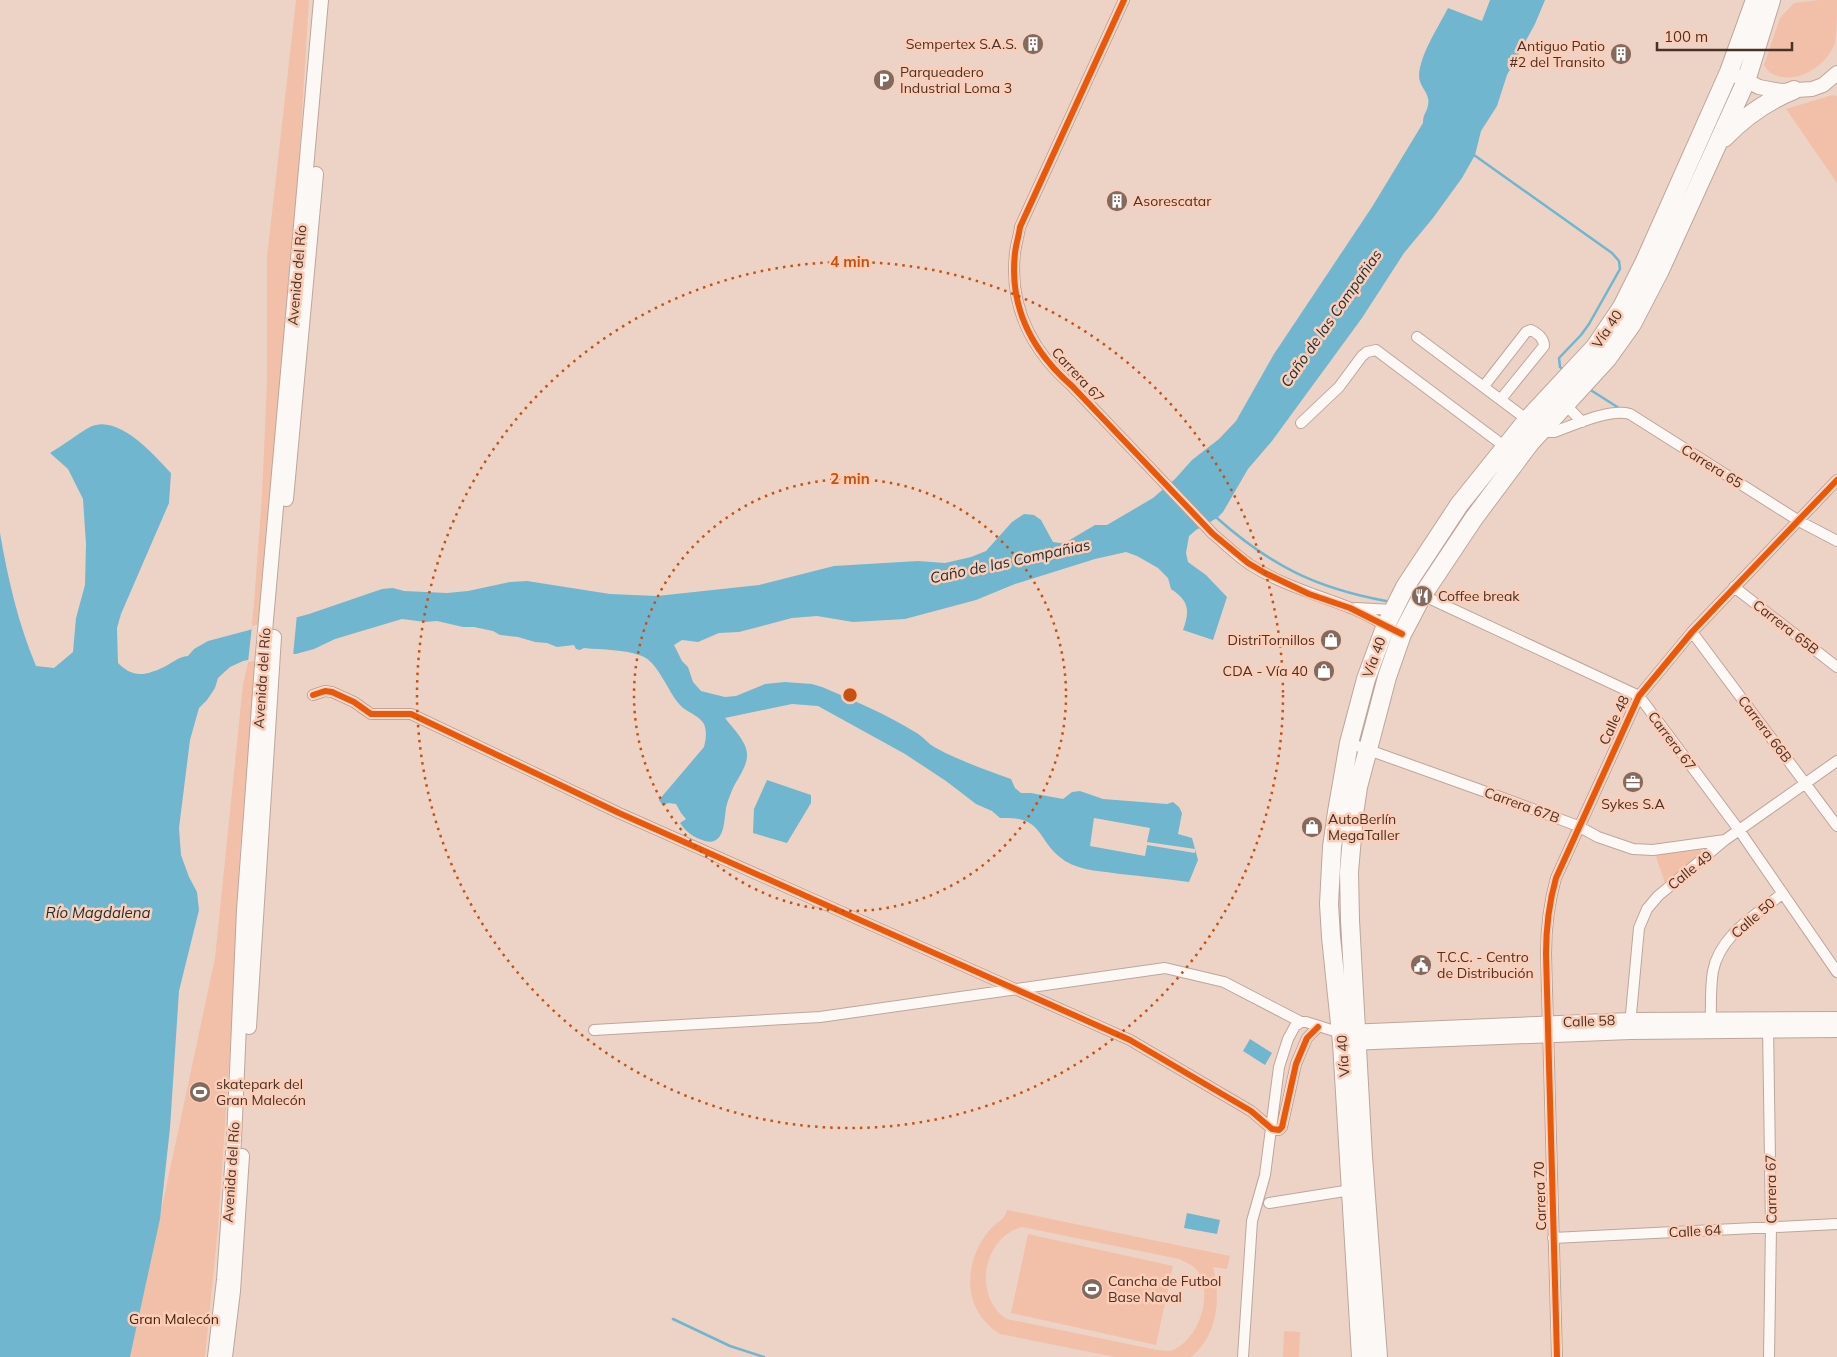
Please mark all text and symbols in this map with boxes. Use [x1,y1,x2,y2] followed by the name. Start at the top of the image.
[1657,20,1792,52] scale bar
[1664,27,1708,46] text: 100 m
[1021,32,1045,56] building icon: Sempertex S.A.S.
[906,35,1017,53] place label: Sempertex S.A.S.
[1509,37,1605,71] place label: Antiguo Patio #2 del Transito
[1609,42,1633,66] building icon: Antiguo Patio #2 del Transito
[900,63,1012,97] place label: Parqueadero Industrial Loma 3
[872,68,896,92] parking icon: Parqueadero Industrial Loma 3
[1105,189,1129,213] building icon: Asorescatar
[1133,192,1212,210] place label: Asorescatar
[284,224,310,326] street label: Avenida del Río
[1276,246,1386,390] water label: Caño de las Compañias
[830,252,870,271] text: 4 min
[1588,307,1626,351] street label: Vía 40
[1048,344,1108,406] street label: Carrera 67
[1678,440,1746,492] street label: Carrera 65
[830,469,870,488] text: 2 min
[928,535,1092,587] water label: Caño de las Compañias
[1410,584,1434,608] restaurant icon: Coffee break
[1438,587,1520,605] place label: Coffee break
[1749,596,1823,658] street label: Carrera 65B
[250,627,274,729] street label: Avenida del Río
[1319,628,1343,652] shop icon: DistriTornillos
[1227,631,1315,649] place label: DistriTornillos
[1358,634,1390,680] street label: Vía 40
[1312,659,1336,683] shop icon: CDA - Vía 40
[1223,662,1308,680] place label: CDA - Vía 40
[841,686,859,704] centre of rings
[1595,692,1633,748] street label: Calle 48
[1734,692,1796,766] street label: Carrera 66B
[1644,708,1700,774] street label: Carrera 67
[1621,770,1645,794] office icon: Sykes S.A
[1482,783,1562,827] street label: Carrera 67B
[1601,795,1666,813] place label: Sykes S.A
[1328,810,1401,844] place label: AutoBerlín MegaTaller
[1300,815,1324,839] shop icon: AutoBerlín MegaTaller
[1664,846,1716,894] street label: Calle 49
[1727,894,1779,942] street label: Calle 50
[46,903,150,922] water label: Río Magdalena
[1437,948,1534,982] place label: T.C.C. - Centro de Distribución
[1409,953,1433,977] public building icon: T.C.C. - Centro de Distribución
[1562,1011,1616,1031] street label: Calle 58
[1333,1034,1353,1078] street label: Vía 40
[216,1075,306,1109] place label: skatepark del Gran Malecón
[188,1080,212,1104] sports icon: skatepark del Gran Malecón
[219,1121,243,1223] street label: Avenida del Río
[1761,1154,1781,1224] street label: Carrera 67
[1530,1161,1550,1231] street label: Carrera 70
[1668,1221,1722,1241] street label: Calle 64
[1108,1272,1221,1306] place label: Cancha de Futbol Base Naval
[1080,1277,1104,1301] sports icon: Cancha de Futbol Base Naval
[129,1310,219,1328] park label: Gran Malecón

